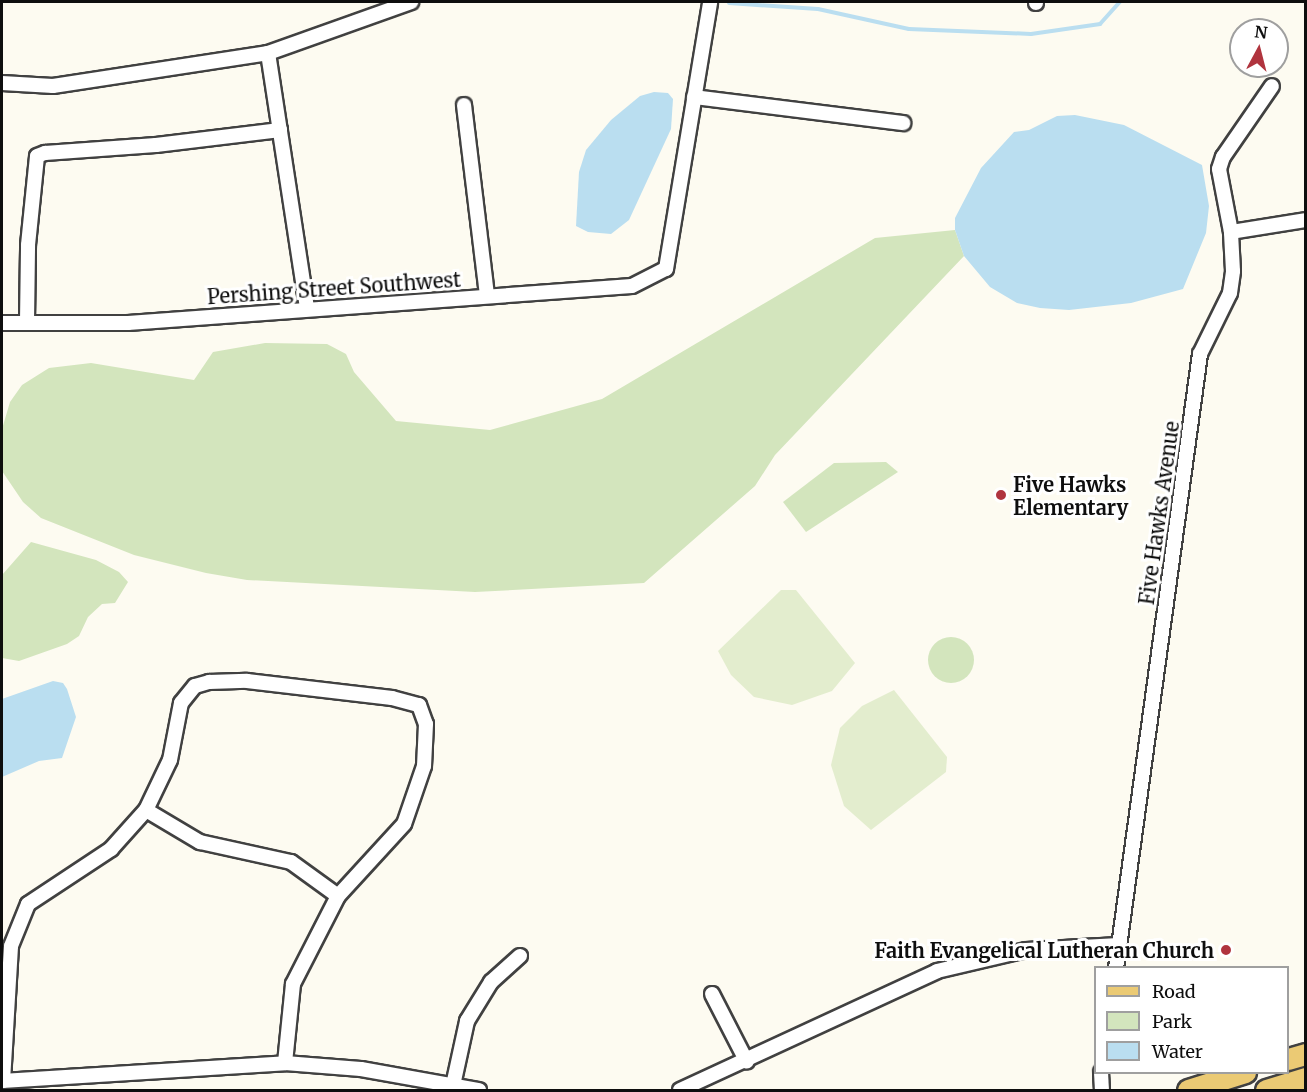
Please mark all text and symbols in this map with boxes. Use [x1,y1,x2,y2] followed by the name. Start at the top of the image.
[1229,18,1289,78] north arrow
[1253,21,1268,43] text: N
[206,267,462,309] street label: Pershing Street Southwest
[1134,420,1184,606] street label: Five Hawks Avenue
[1013,472,1128,519] place label: Five Hawks Elementary
[994,488,1008,502] marker: Five Hawks Elementary
[874,938,1214,962] place label: Faith Evangelical Lutheran Church
[1219,943,1233,957] marker: Faith Evangelical Lutheran Church
[1094,966,1289,1074] legend
[1152,980,1196,1003] text: Road
[1152,1010,1192,1033] text: Park
[1152,1040,1203,1063] text: Water

